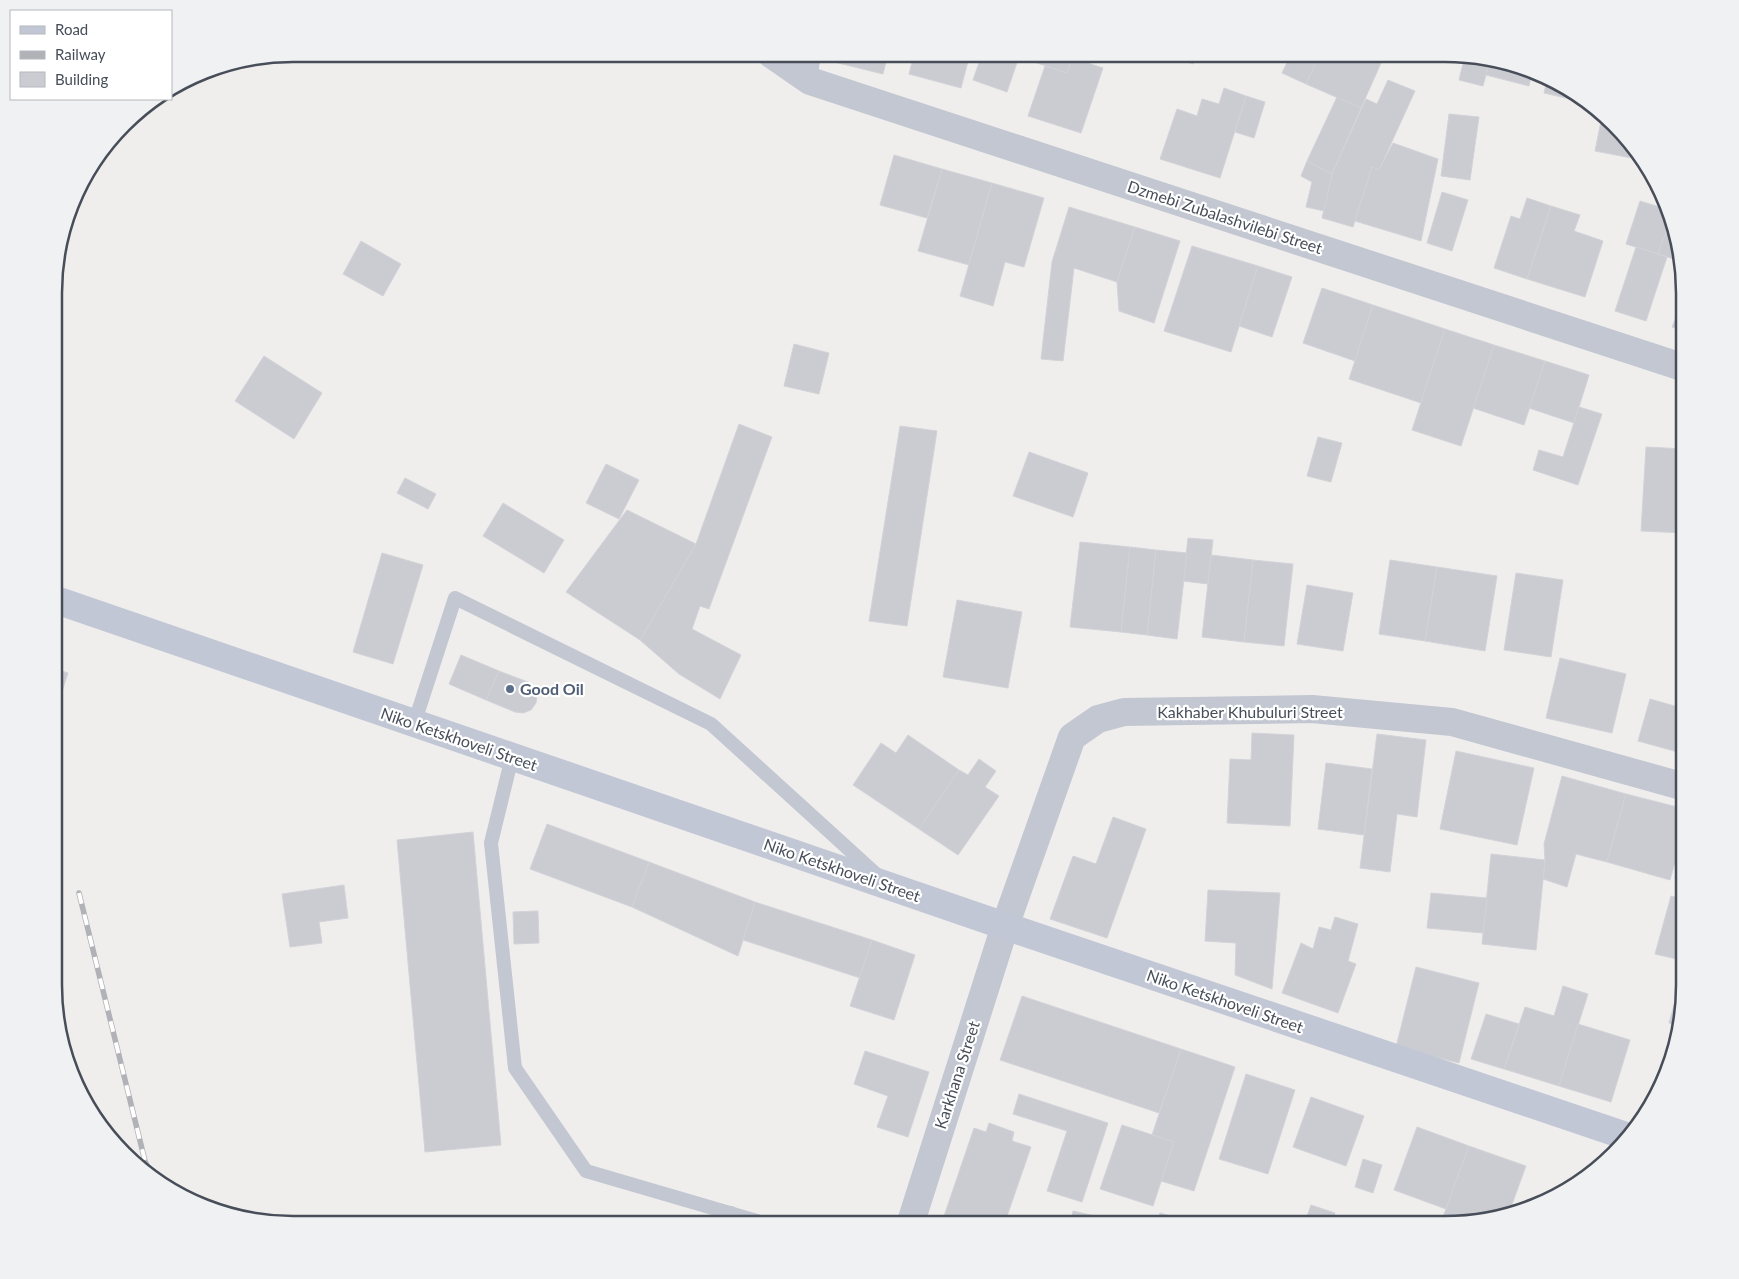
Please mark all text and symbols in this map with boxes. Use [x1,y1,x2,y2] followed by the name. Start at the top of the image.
[10,10,172,100] legend
[55,20,88,38] text: Road
[55,45,106,63] text: Railway
[55,70,108,88] text: Building
[1125,176,1325,257] street label: Dzmebi Zubalashvilebi Street
[520,679,584,698] place label: Good Oil
[504,683,516,695] marker: Good Oil
[1157,702,1343,721] street label: Kakhaber Khubuluri Street
[379,703,540,774] street label: Niko Ketskhoveli Street
[762,834,923,905] street label: Niko Ketskhoveli Street
[1145,965,1306,1036] street label: Niko Ketskhoveli Street
[930,1018,983,1131] street label: Karkhana Street

